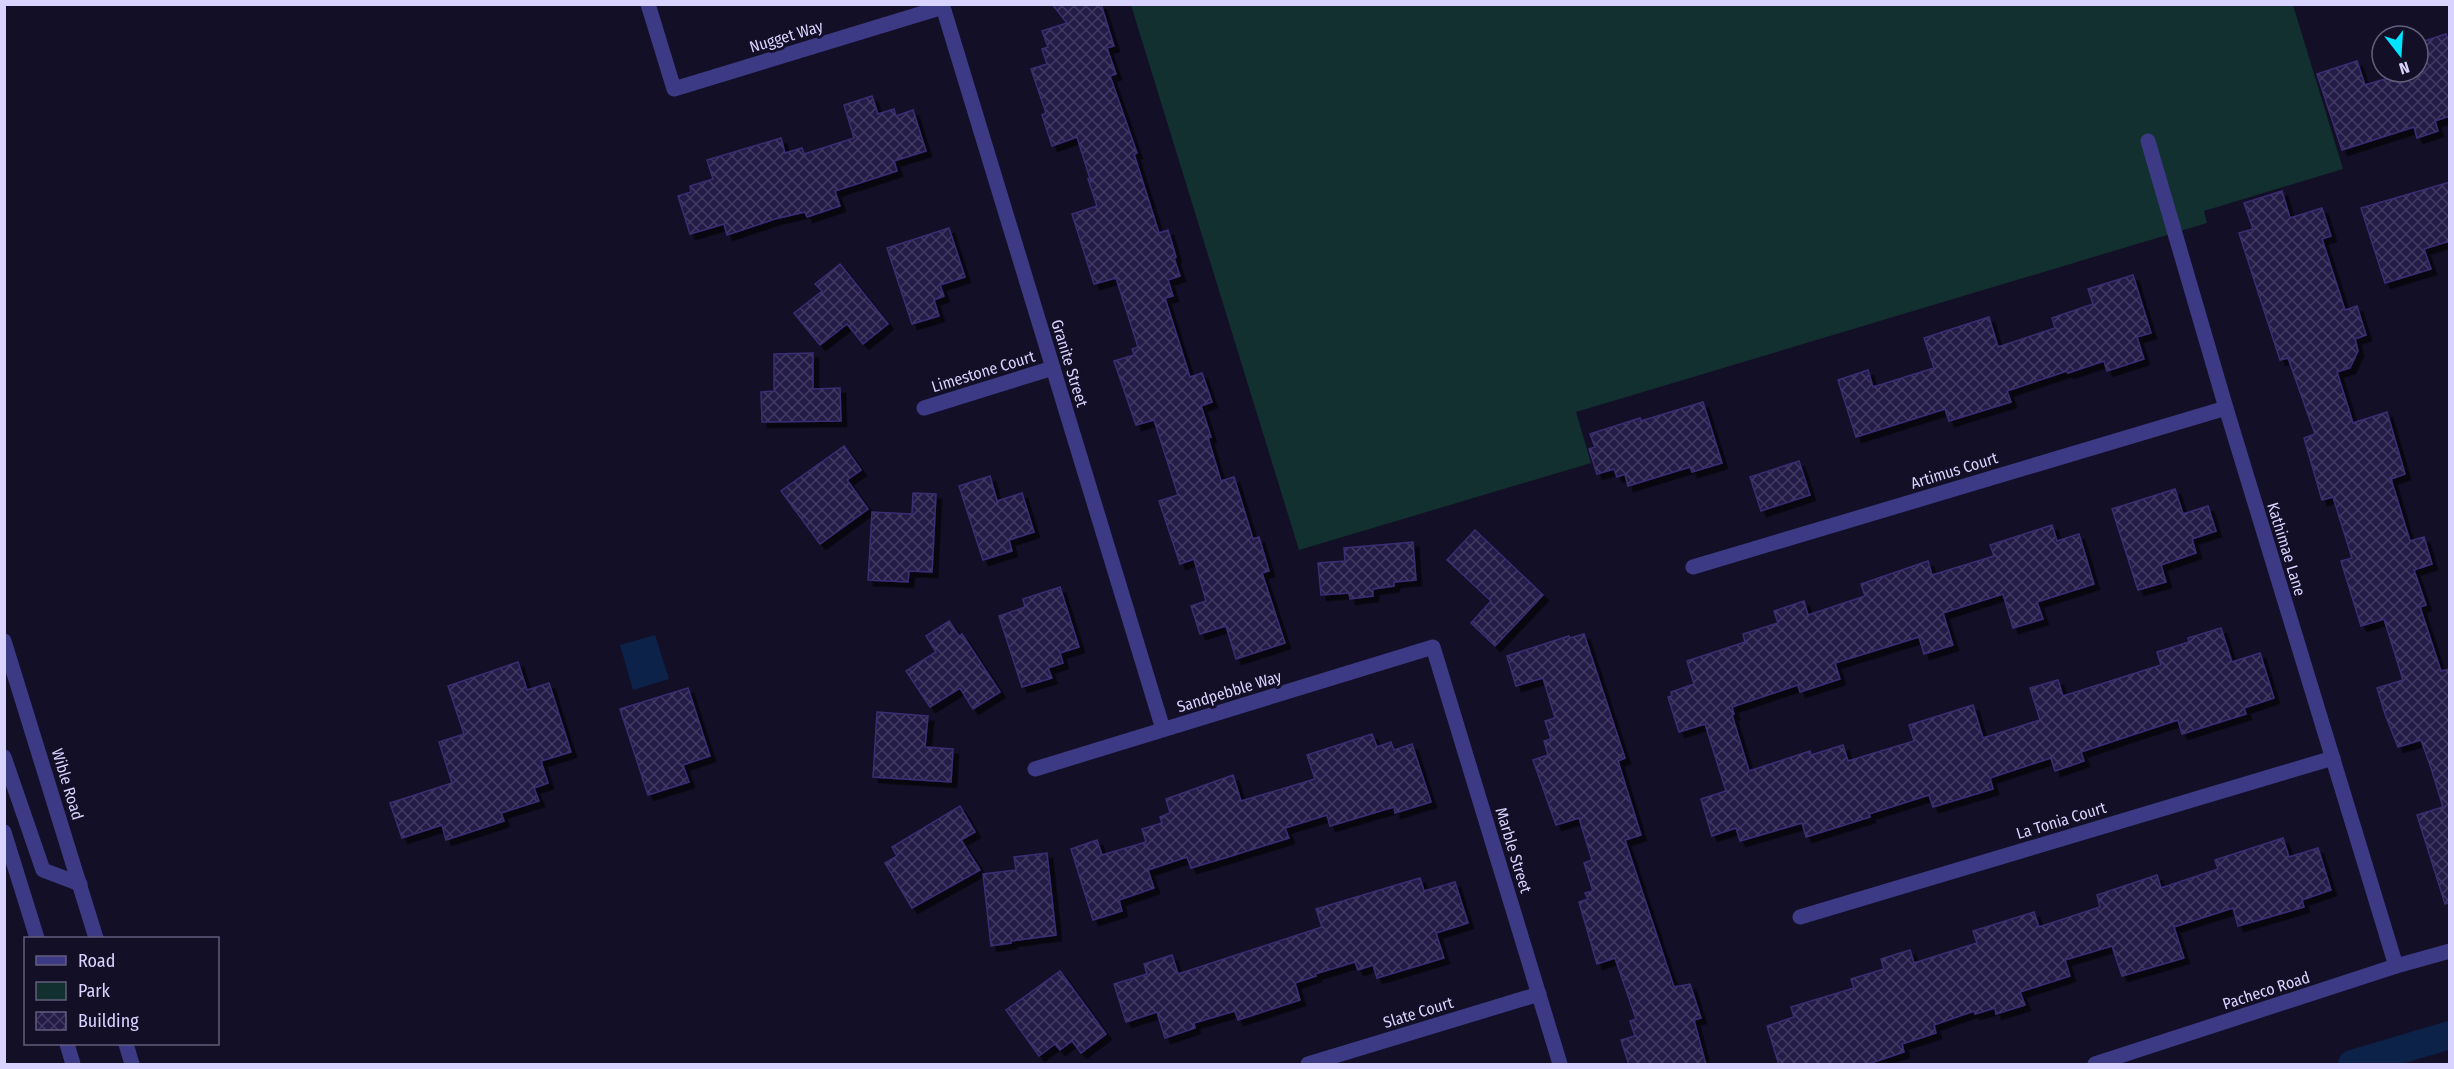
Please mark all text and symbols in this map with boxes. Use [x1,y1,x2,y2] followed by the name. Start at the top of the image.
[747,16,826,57] street label: Nugget Way
[2370,24,2430,84] north arrow
[2397,57,2412,78] text: N
[1047,317,1092,410] street label: Granite Street
[929,347,1038,396] street label: Limestone Court
[1908,448,2001,493] street label: Artimus Court
[2263,500,2310,598] street label: Kathimae Lane
[1175,666,1285,716] street label: Sandpebble Way
[48,746,87,822] street label: Wible Road
[2014,798,2109,843] street label: La Tonia Court
[1492,805,1536,896] street label: Marble Street
[24,937,219,1045] legend
[78,950,115,972] text: Road
[2220,967,2312,1013] street label: Pacheco Road
[78,980,111,1002] text: Park
[1381,993,1456,1032] street label: Slate Court
[78,1010,139,1032] text: Building

